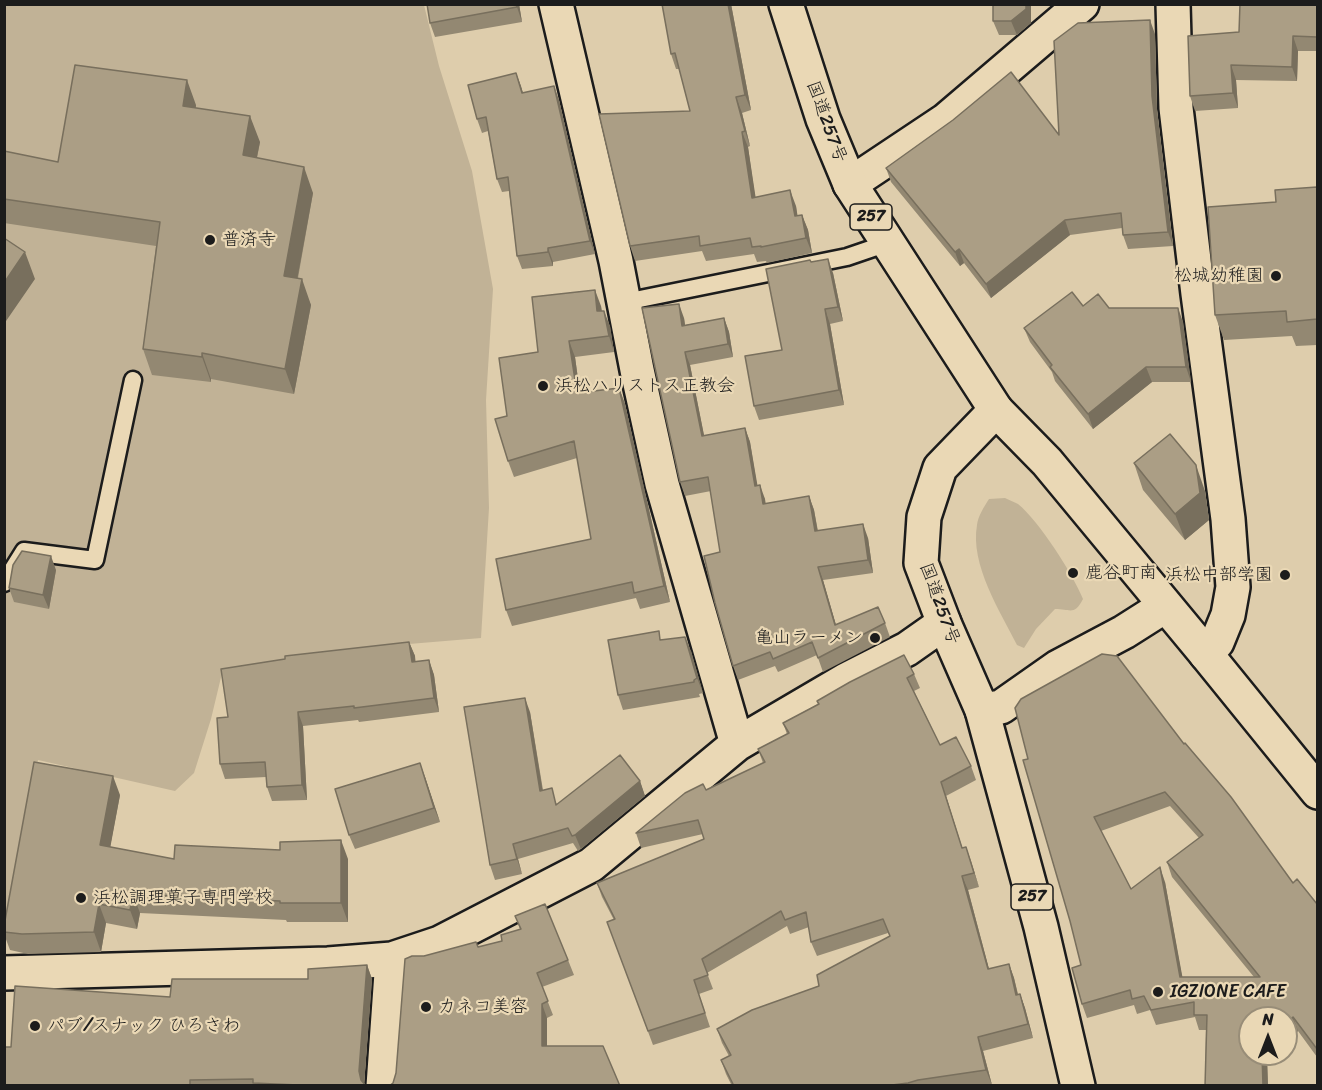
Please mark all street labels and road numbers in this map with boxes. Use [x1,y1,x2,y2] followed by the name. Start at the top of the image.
[801,78,851,166] street label: 国道257号
[850,204,892,230] road number: 257
[914,560,964,648] street label: 国道257号
[1011,884,1053,910] road number: 257

